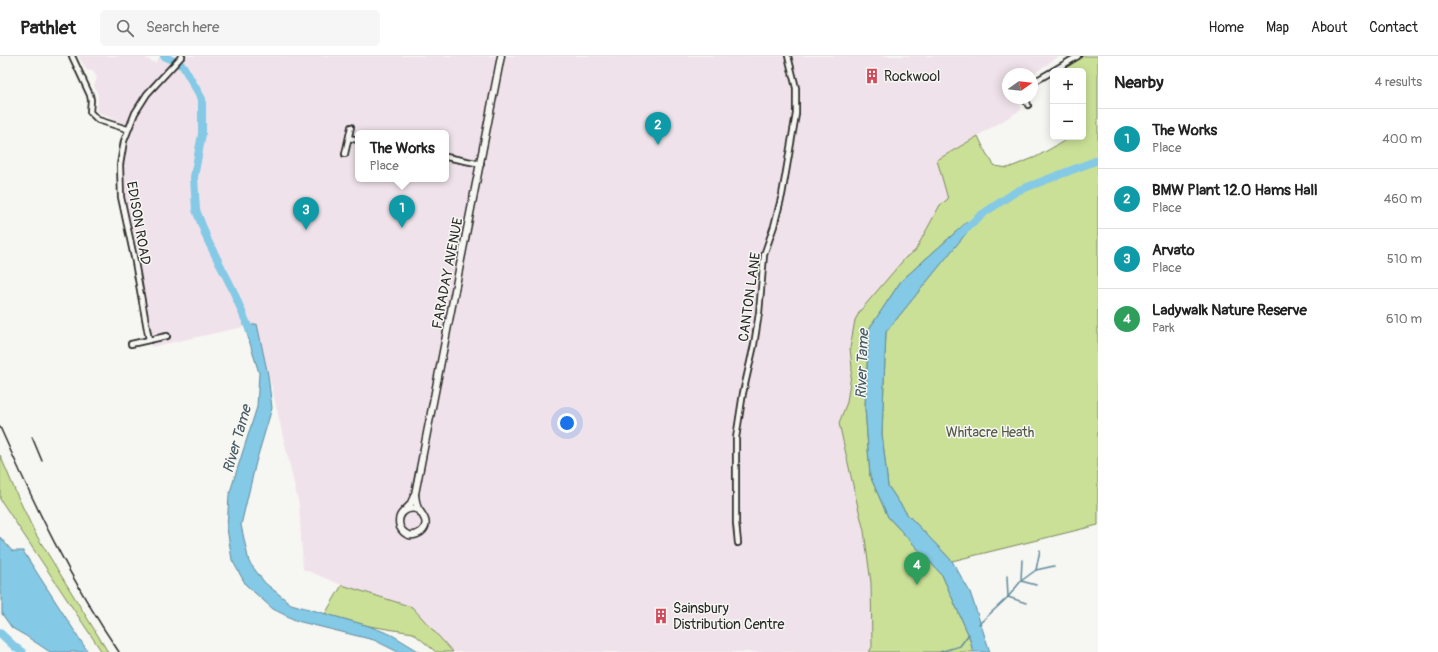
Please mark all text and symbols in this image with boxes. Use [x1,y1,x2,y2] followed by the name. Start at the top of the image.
[100,10,380,46] search box
[20,16,76,40] text: Pathlet
[114,17,136,39] icon: search
[146,18,219,37] text: Search here
[1209,19,1244,36] text: Home
[1266,19,1289,36] text: Map
[1311,19,1347,36] text: About
[1369,19,1418,36] text: Contact
[863,67,881,85] building icon: Rockwool
[884,68,940,85] place label: Rockwool
[1002,68,1038,104] north arrow
[1050,68,1086,140] map controls
[1050,68,1086,104] button: +
[1114,72,1163,93] text: Nearby
[1375,74,1422,90] text: 4 results
[1050,104,1086,140] button: −
[645,112,671,145] pin: 2
[1152,121,1217,140] text: The Works
[355,130,449,182] popup
[1124,131,1130,147] text: 1
[1382,131,1422,147] text: 400 m
[369,139,435,158] text: The Works
[1152,140,1181,156] text: Place
[369,158,399,174] text: Place
[123,180,154,266] street label: EDISON ROAD
[1152,181,1318,200] text: BMW Plant 12.0 Hams Hall
[1123,191,1131,207] text: 2
[1384,191,1422,207] text: 460 m
[389,195,415,228] pin: 1
[293,197,319,230] pin: 3
[1152,200,1181,216] text: Place
[428,216,467,330] street label: FARADAY AVENUE
[1152,241,1194,260] text: Arvato
[735,251,764,343] street label: CANTON LANE
[1123,251,1131,267] text: 3
[1387,251,1422,267] text: 510 m
[1152,260,1181,276] text: Place
[1152,301,1307,320] text: Ladywalk Nature Reserve
[1123,311,1131,327] text: 4
[1386,311,1422,327] text: 610 m
[1152,320,1175,336] text: Park
[852,327,873,399] water label: River Tame
[219,401,257,475] water label: River Tame
[557,413,577,433] your location
[946,424,1034,441] park label: Whitacre Heath
[904,552,930,585] pin: 4
[673,600,784,633] place label: Sainsbury Distribution Centre
[652,607,670,625] building icon: Sainsbury Distribution Centre

